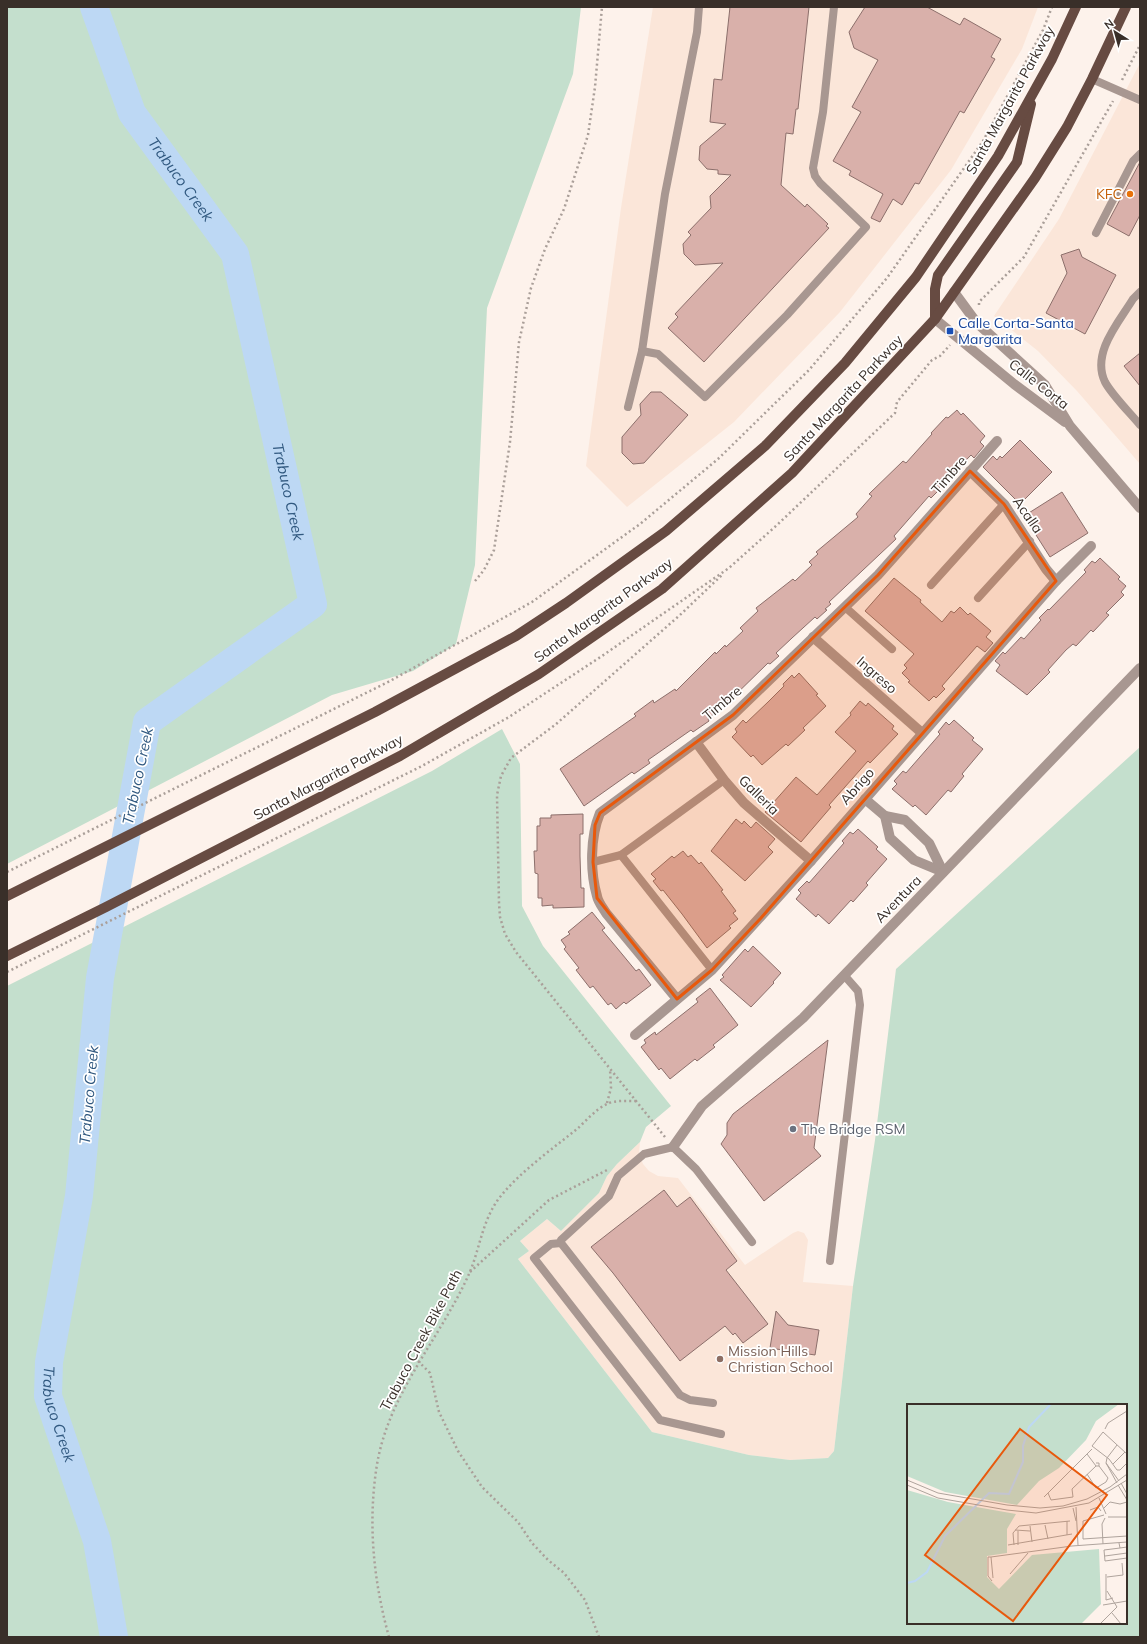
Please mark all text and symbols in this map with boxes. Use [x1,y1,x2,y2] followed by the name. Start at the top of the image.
[1095,12,1135,52] north arrow
[1101,16,1117,32] text: N
[962,22,1059,177] street label: Santa Margarita Parkway
[144,133,219,226] water label: Trabuco Creek
[1096,185,1122,203] place label: KFC
[1125,189,1135,199] marker: KFC
[958,314,1074,348] place label: Calle Corta-Santa Margarita
[945,326,955,336] marker: Calle Corta-Santa Margarita
[779,330,907,465] street label: Santa Margarita Parkway
[1005,355,1073,413] street label: Calle Corta
[268,441,309,544] water label: Trabuco Creek
[927,452,971,498] street label: Timbre
[1009,493,1047,537] street label: Acalla
[530,553,676,666] street label: Santa Margarita Parkway
[853,653,901,697] street label: Ingreso
[699,682,745,724] street label: Timbre
[118,724,157,826] water label: Trabuco Creek
[250,730,406,824] street label: Santa Margarita Parkway
[836,764,878,808] street label: Abrigo
[735,771,783,819] street label: Galleria
[871,871,925,927] street label: Aventura
[75,1043,102,1145] water label: Trabuco Creek
[801,1120,905,1138] place label: The Bridge RSM
[788,1124,798,1134] marker: The Bridge RSM
[376,1266,466,1414] street label: Trabuco Creek Bike Path
[728,1342,833,1376] place label: Mission Hills Christian School
[715,1354,725,1364] marker: Mission Hills Christian School
[39,1366,80,1466] water label: Trabuco Creek
[907,1404,1127,1624] inset map

